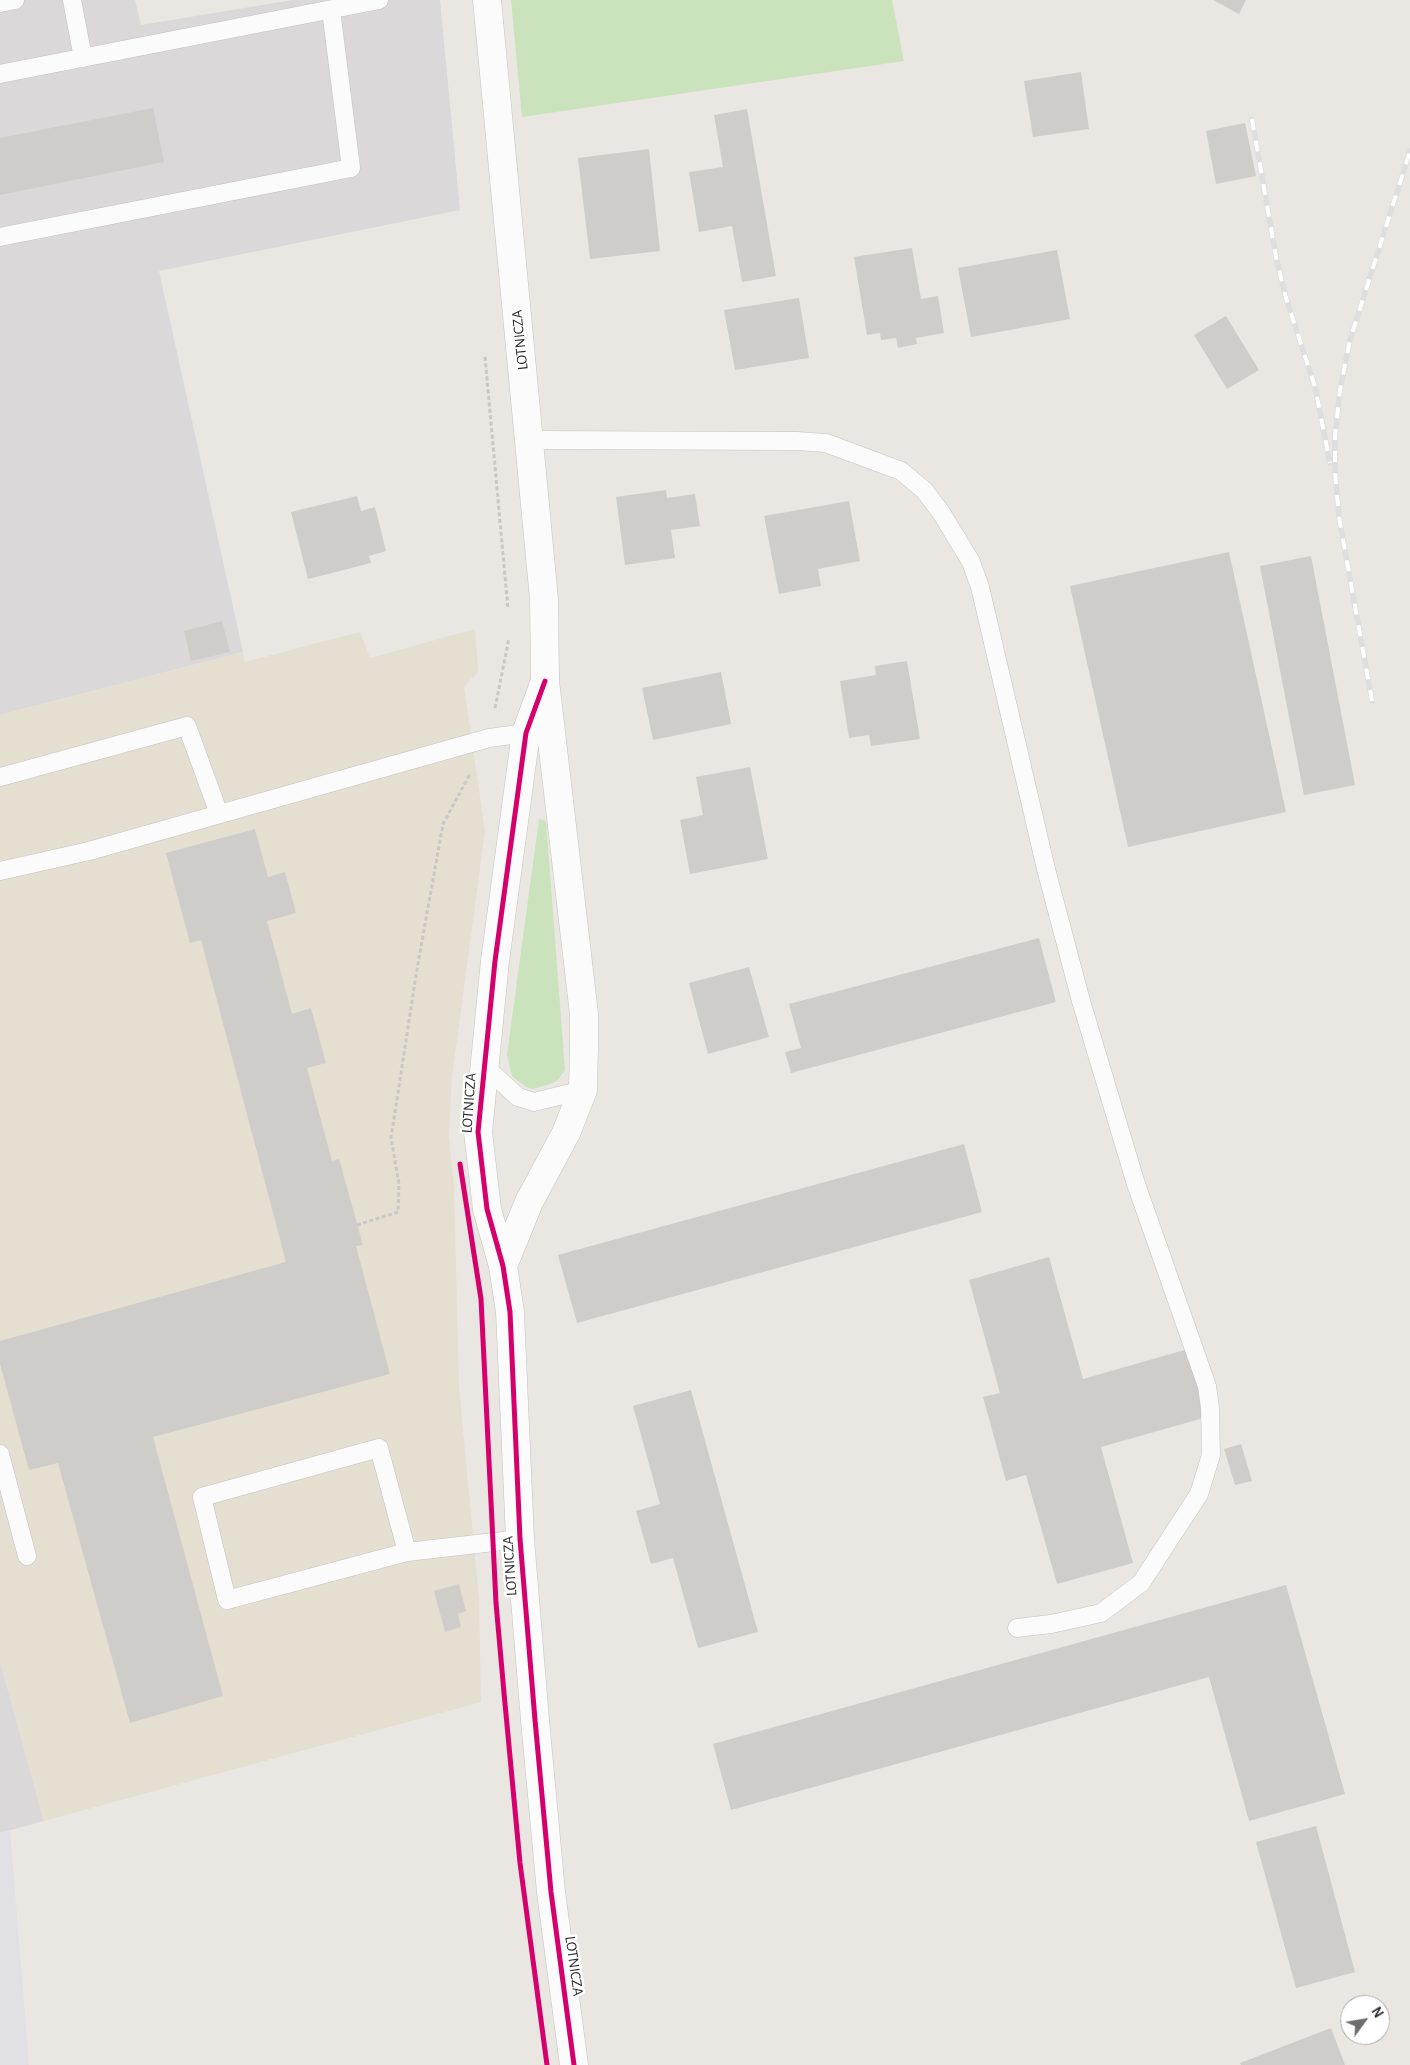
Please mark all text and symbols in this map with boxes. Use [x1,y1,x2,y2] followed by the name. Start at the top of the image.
[508,309,532,371] street label: LOTNICZA
[458,1072,480,1134] street label: LOTNICZA
[499,1535,521,1597] street label: LOTNICZA
[561,1935,587,1997] street label: LOTNICZA
[1340,1995,1390,2045] north arrow
[1368,2005,1385,2020] text: N

